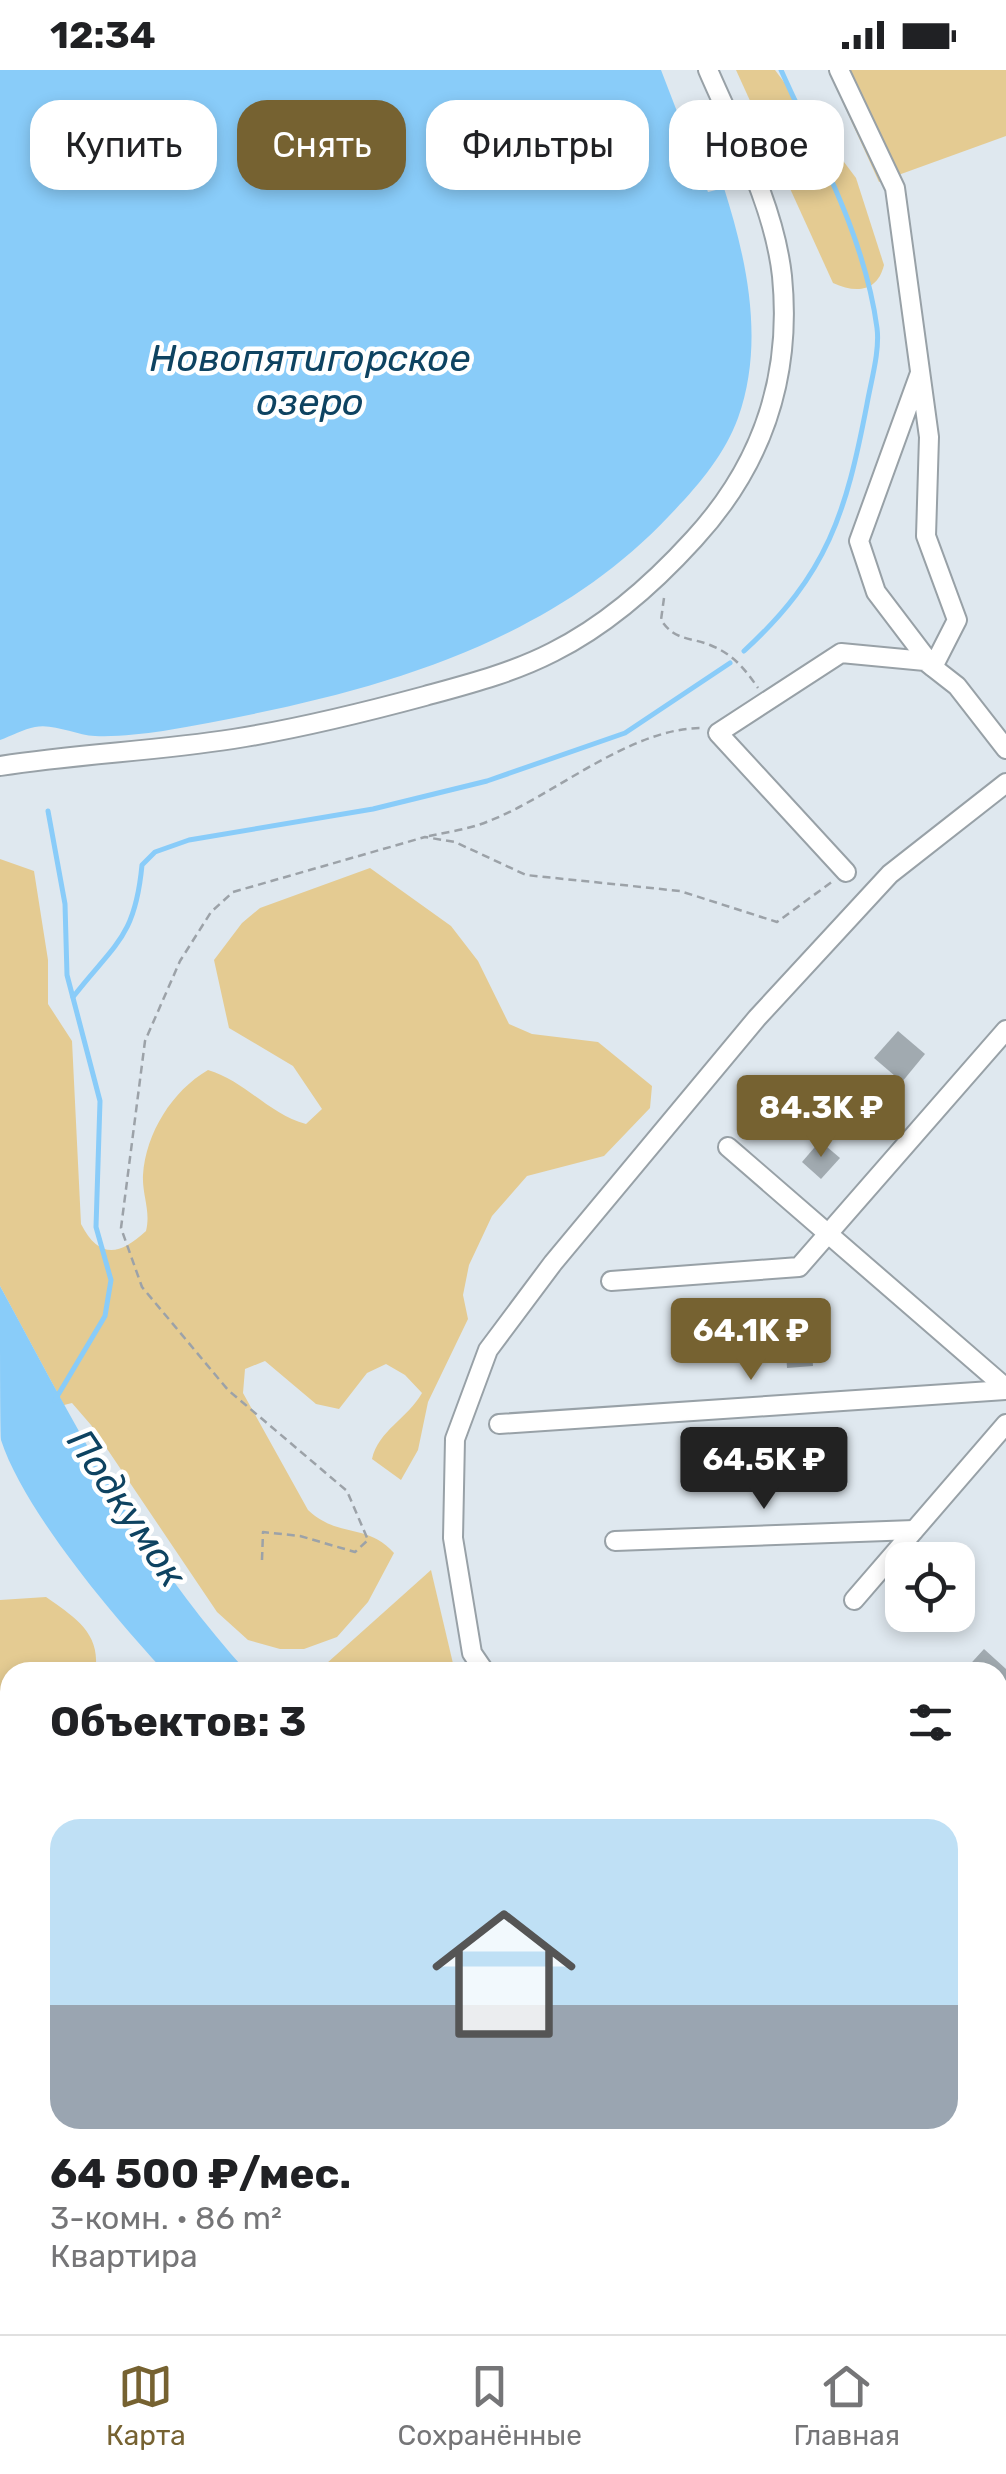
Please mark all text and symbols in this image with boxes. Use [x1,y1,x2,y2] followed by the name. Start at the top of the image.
[50,12,156,58] text: 12:34
[30,100,217,190] chip: Купить
[237,100,406,190] chip: Снять
[426,100,649,190] chip: Фильтры
[669,100,844,190] chip: Новое
[150,335,470,425] water label: Новопятигорское озеро
[729,1075,913,1160] pin: 84.3K ₽
[759,1088,883,1126] text: 84.3K ₽
[659,1298,843,1383] pin: 64.1K ₽
[693,1311,809,1349] text: 64.1K ₽
[58,1421,197,1596] water label: Подкумок
[672,1427,856,1512] pin: 64.5K ₽
[702,1440,826,1478] text: 64.5K ₽
[885,1542,975,1632] map controls
[885,1542,975,1632] button: locate
[903,1695,958,1750] icon: filters
[50,1697,306,1747] text: Объектов: 3
[414,1884,594,2064] icon: home
[50,2149,351,2199] text: 64 500 ₽/мес.
[50,2199,282,2237] text: 3-комн. · 86 m²
[50,2237,198,2275] text: Квартира
[106,2359,186,2452] tab: Карта
[398,2359,582,2452] tab: Сохранённые
[794,2359,900,2452] tab: Главная

